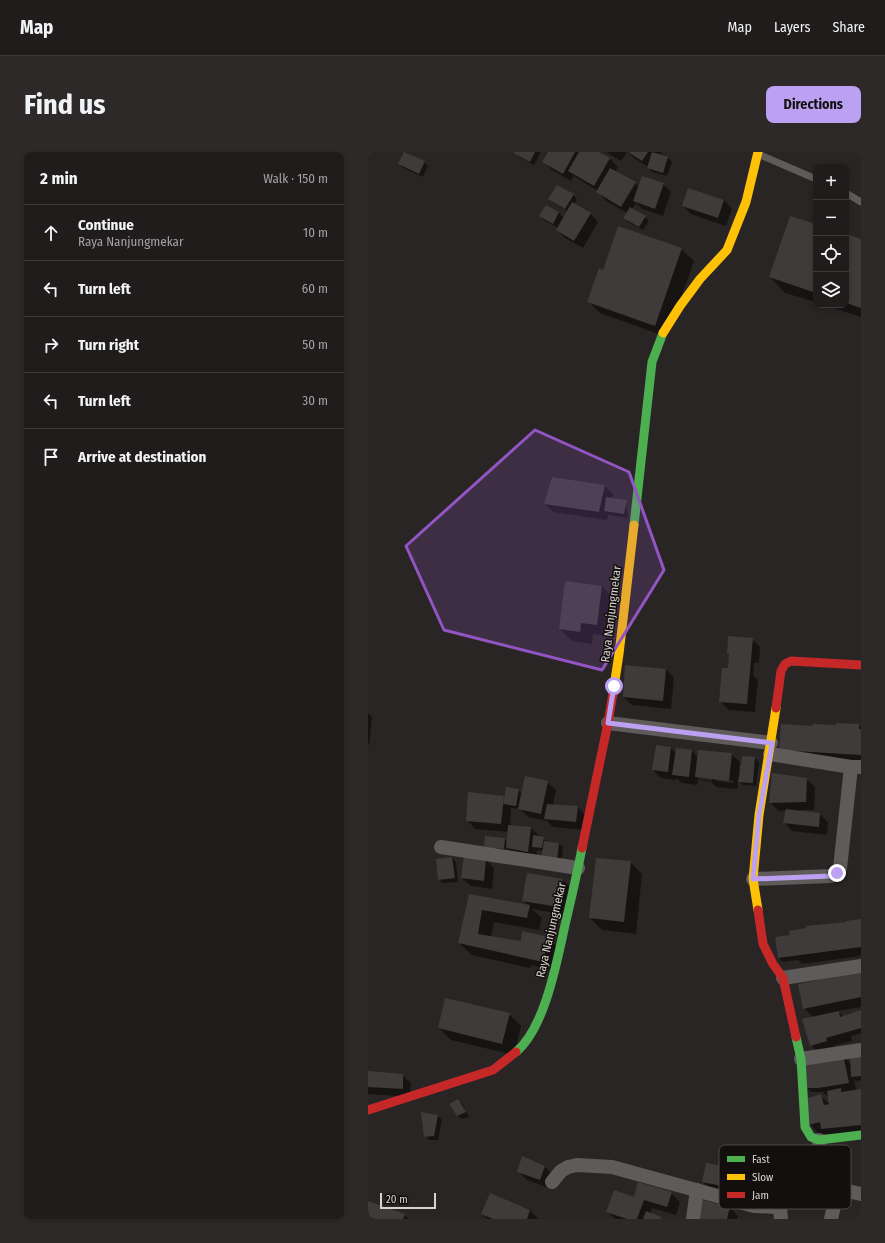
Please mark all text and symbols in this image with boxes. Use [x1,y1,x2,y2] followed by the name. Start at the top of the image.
[20,16,53,39] text: Map
[728,19,752,36] text: Map
[774,19,810,36] text: Layers
[832,19,865,36] text: Share
[766,86,861,123] button: Directions
[24,88,106,121] text: Find us
[813,164,849,308] map controls
[813,164,849,200] button: +
[40,168,78,189] text: 2 min
[263,171,328,186] text: Walk · 150 m
[813,200,849,236] button: −
[78,216,134,234] text: Continue
[40,222,62,244] icon: ahead
[303,225,328,240] text: 10 m
[78,234,184,249] text: Raya Nanjungmekar
[813,236,849,272] button: locate
[813,272,849,308] button: layers
[40,278,62,300] icon: left
[78,280,131,298] text: Turn left
[302,281,328,296] text: 60 m
[40,334,62,356] icon: right
[78,336,139,354] text: Turn right
[302,337,328,352] text: 50 m
[40,390,62,412] icon: left
[78,392,131,410] text: Turn left
[302,393,328,408] text: 30 m
[40,446,62,468] icon: arrive
[78,448,206,466] text: Arrive at destination
[598,564,624,663] street label: Raya Nanjungmekar
[605,677,623,695] route start
[828,864,846,882] route end
[533,880,569,979] street label: Raya Nanjungmekar
[719,1145,851,1209] legend
[752,1153,770,1166] text: Fast
[752,1171,773,1184] text: Slow
[752,1189,769,1202] text: Jam
[380,1191,436,1210] scale bar
[386,1193,408,1206] text: 20 m

